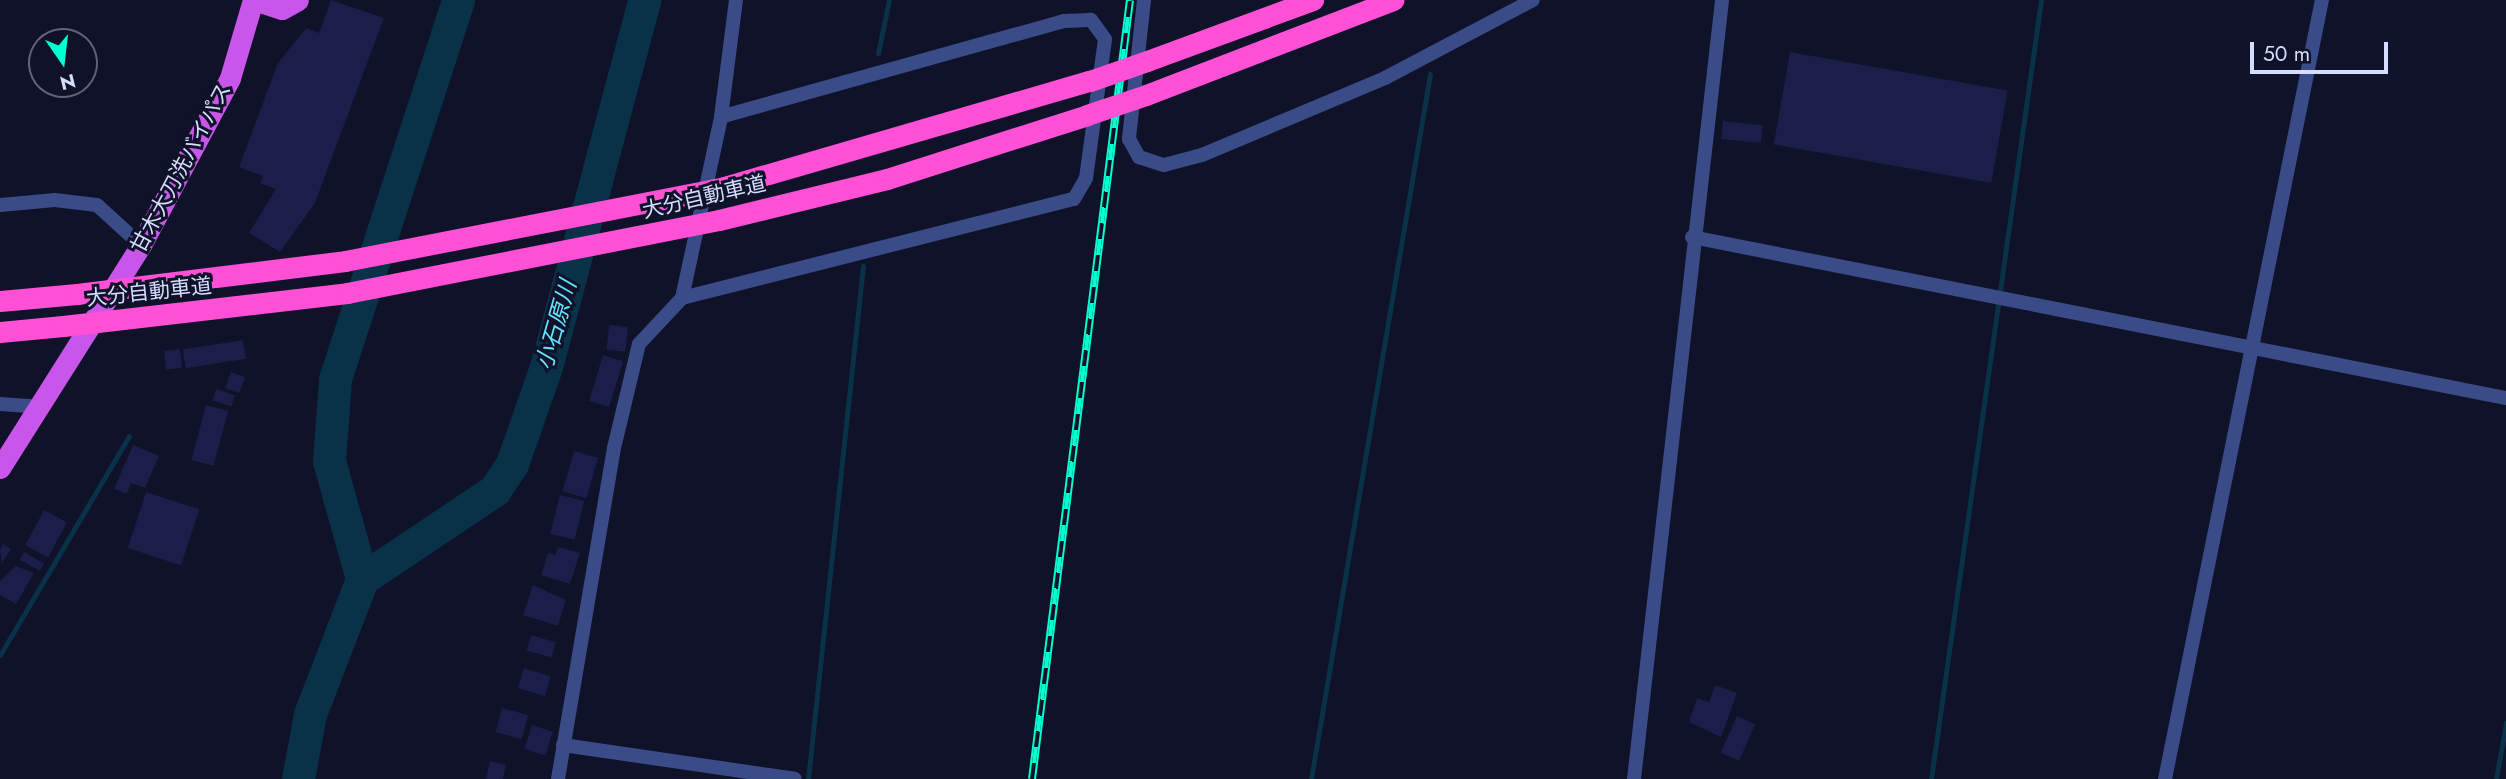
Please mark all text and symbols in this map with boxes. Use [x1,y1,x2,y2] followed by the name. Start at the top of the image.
[28,28,98,98] north arrow
[2254,28,2392,72] scale bar
[2263,39,2310,69] text: 50 m
[57,67,78,97] text: N
[126,79,236,257] street label: 甘木大刀洗バイパス
[640,171,768,223] street label: 大分自動車道
[85,273,213,311] street label: 大分自動車道
[530,277,582,373] water label: 小石原川

